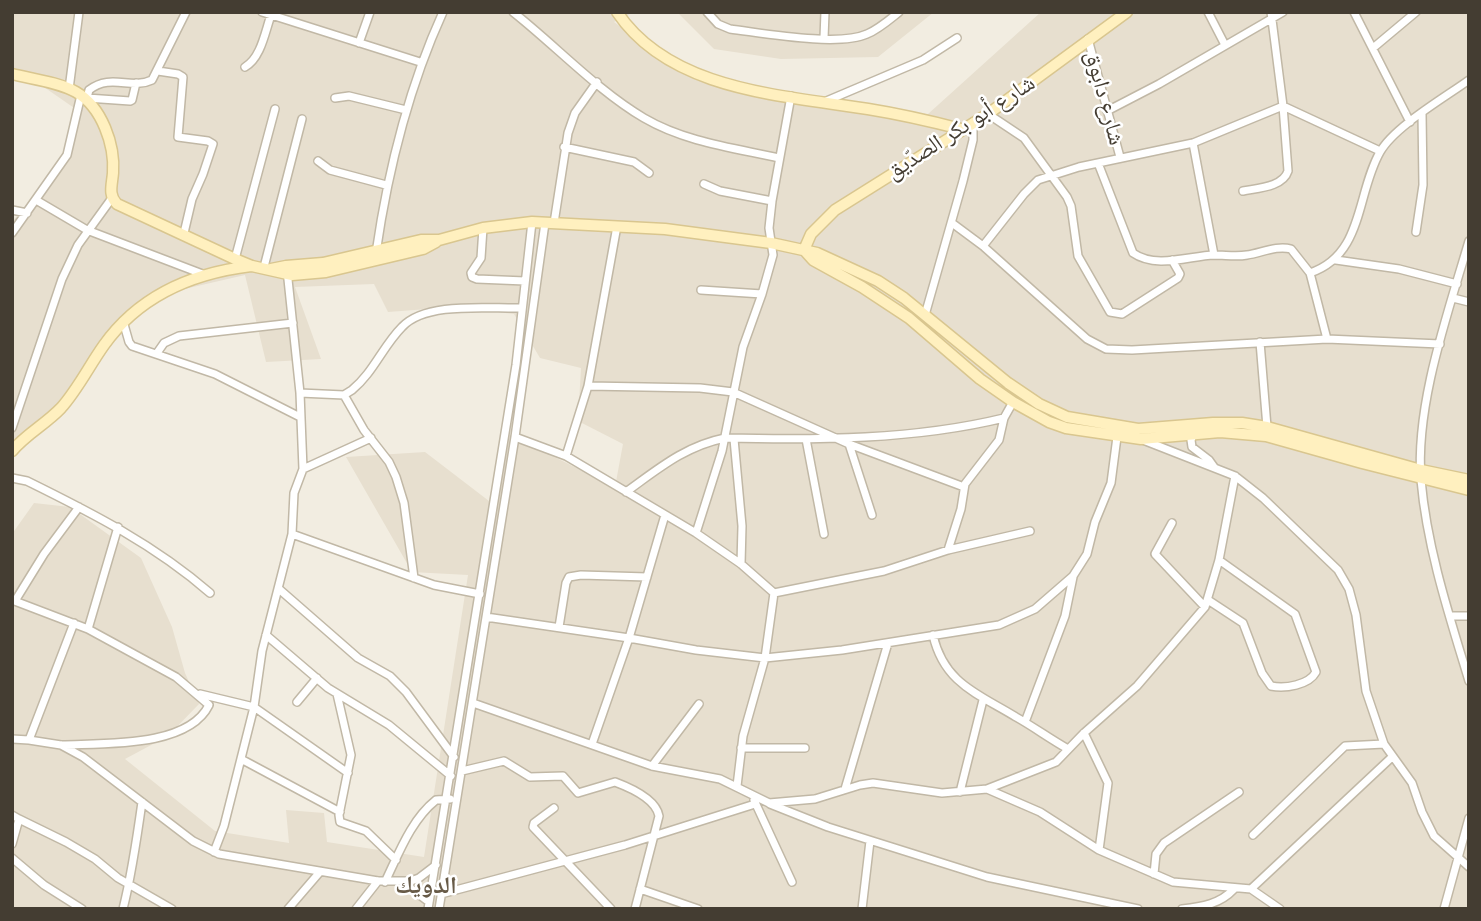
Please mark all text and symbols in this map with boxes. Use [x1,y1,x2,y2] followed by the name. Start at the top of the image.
[1078,48,1130,148] street label: شارع دابوق
[881,70,1041,186] street label: شارع أبو بكر الصدّيق
[395,872,457,900] district label: الدويك

